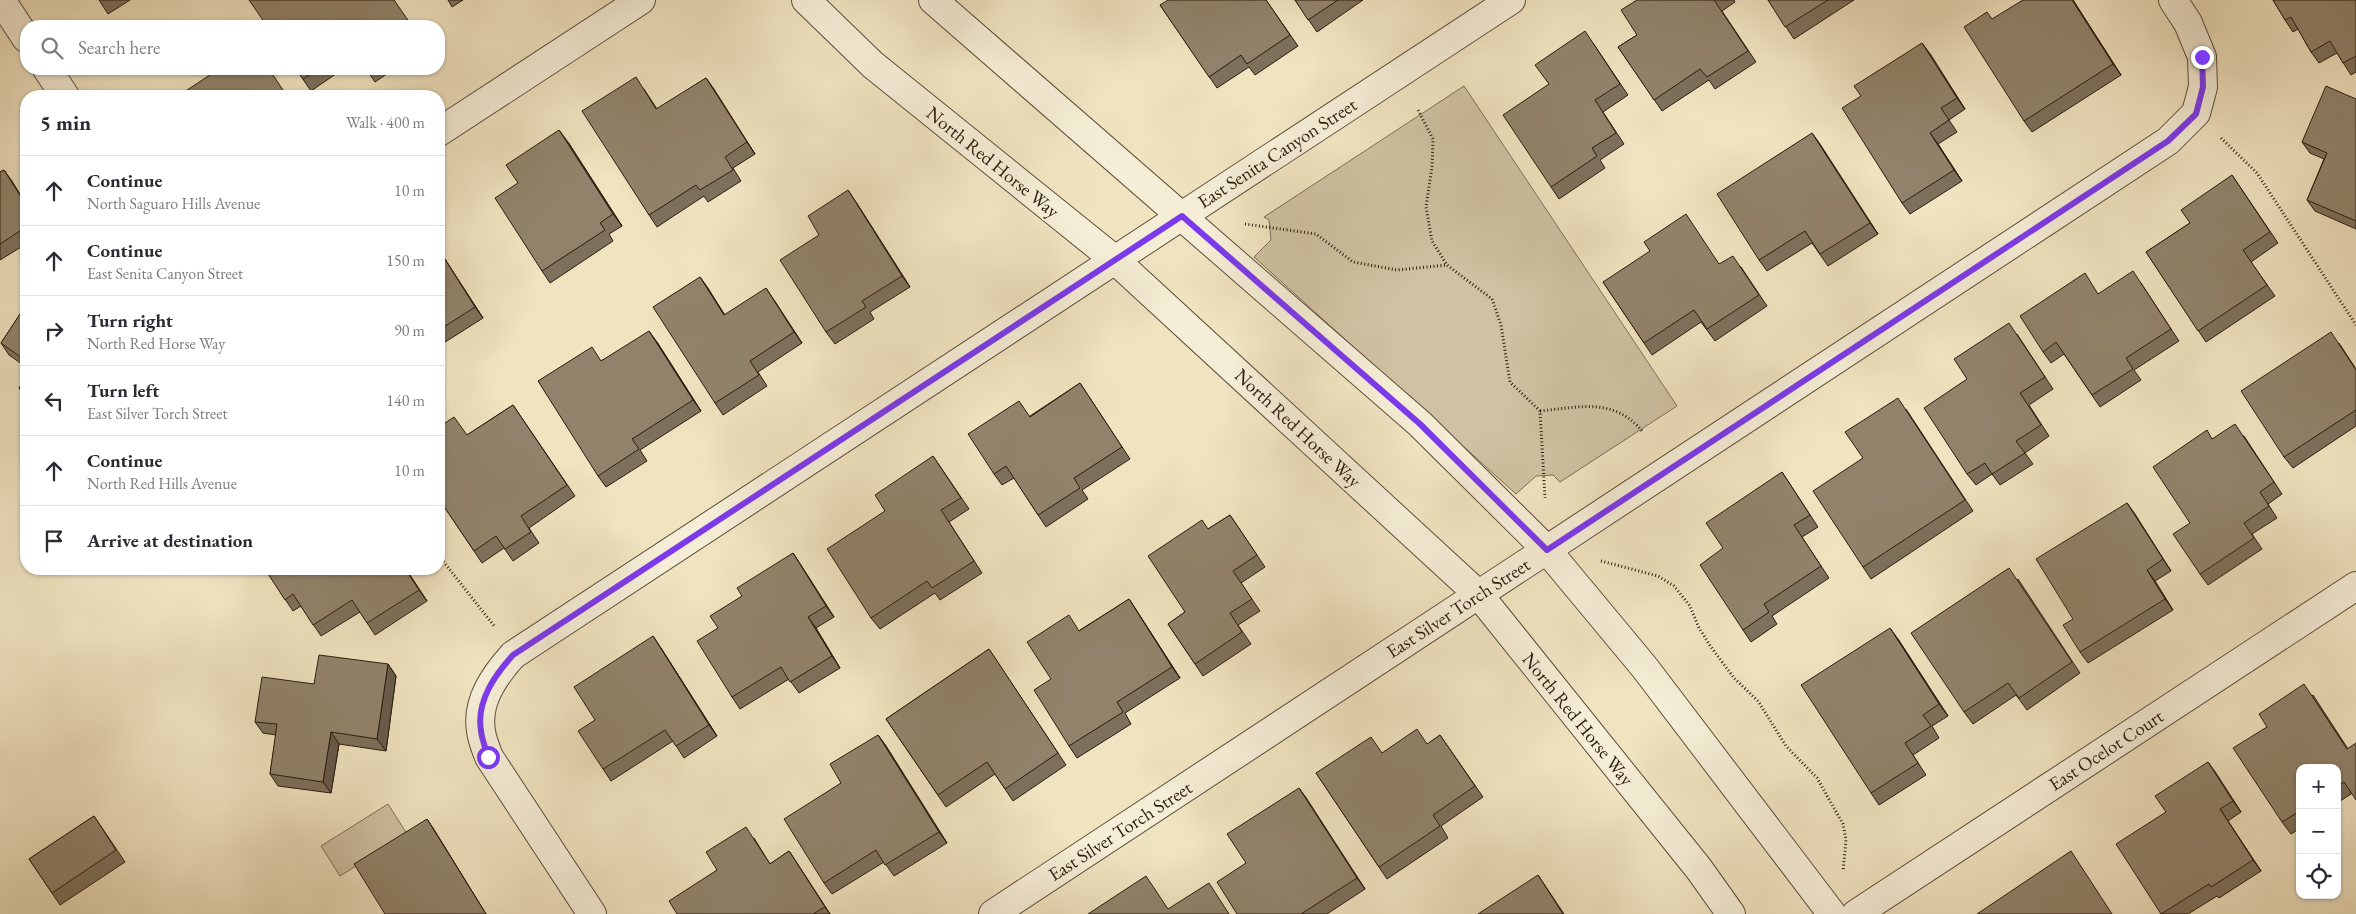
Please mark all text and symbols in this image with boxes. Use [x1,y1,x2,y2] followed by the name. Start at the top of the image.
[20,20,445,75] search box
[38,34,66,62] icon: search
[78,35,160,60] text: Search here
[2191,46,2214,69] route end
[1193,92,1361,214] street label: East Senita Canyon Street
[921,101,1065,224] street label: North Red Horse Way
[40,109,91,136] text: 5 min
[346,112,425,133] text: Walk · 400 m
[87,168,162,193] text: Continue
[40,177,68,205] icon: ahead
[394,180,425,201] text: 10 m
[87,193,260,214] text: North Saguaro Hills Avenue
[87,238,162,263] text: Continue
[40,247,68,275] icon: ahead
[386,250,425,271] text: 150 m
[87,263,243,284] text: East Senita Canyon Street
[87,308,173,333] text: Turn right
[40,317,68,345] icon: right
[394,320,425,341] text: 90 m
[87,333,225,354] text: North Red Horse Way
[1229,363,1367,494] street label: North Red Horse Way
[87,378,159,403] text: Turn left
[40,387,68,415] icon: left
[386,390,425,411] text: 140 m
[87,403,227,424] text: East Silver Torch Street
[87,448,162,473] text: Continue
[40,457,68,485] icon: ahead
[394,460,425,481] text: 10 m
[87,473,237,494] text: North Red Hills Avenue
[40,527,68,555] icon: arrive
[87,528,253,553] text: Arrive at destination
[1381,552,1535,664] street label: East Silver Torch Street
[1517,647,1640,791] street label: North Red Horse Way
[2044,704,2168,796] street label: East Ocelot Court
[477,746,500,769] route start
[2296,764,2341,899] map controls
[2296,764,2341,809] button: +
[1043,775,1197,887] street label: East Silver Torch Street
[2296,809,2341,854] button: −
[2296,854,2341,899] button: locate

